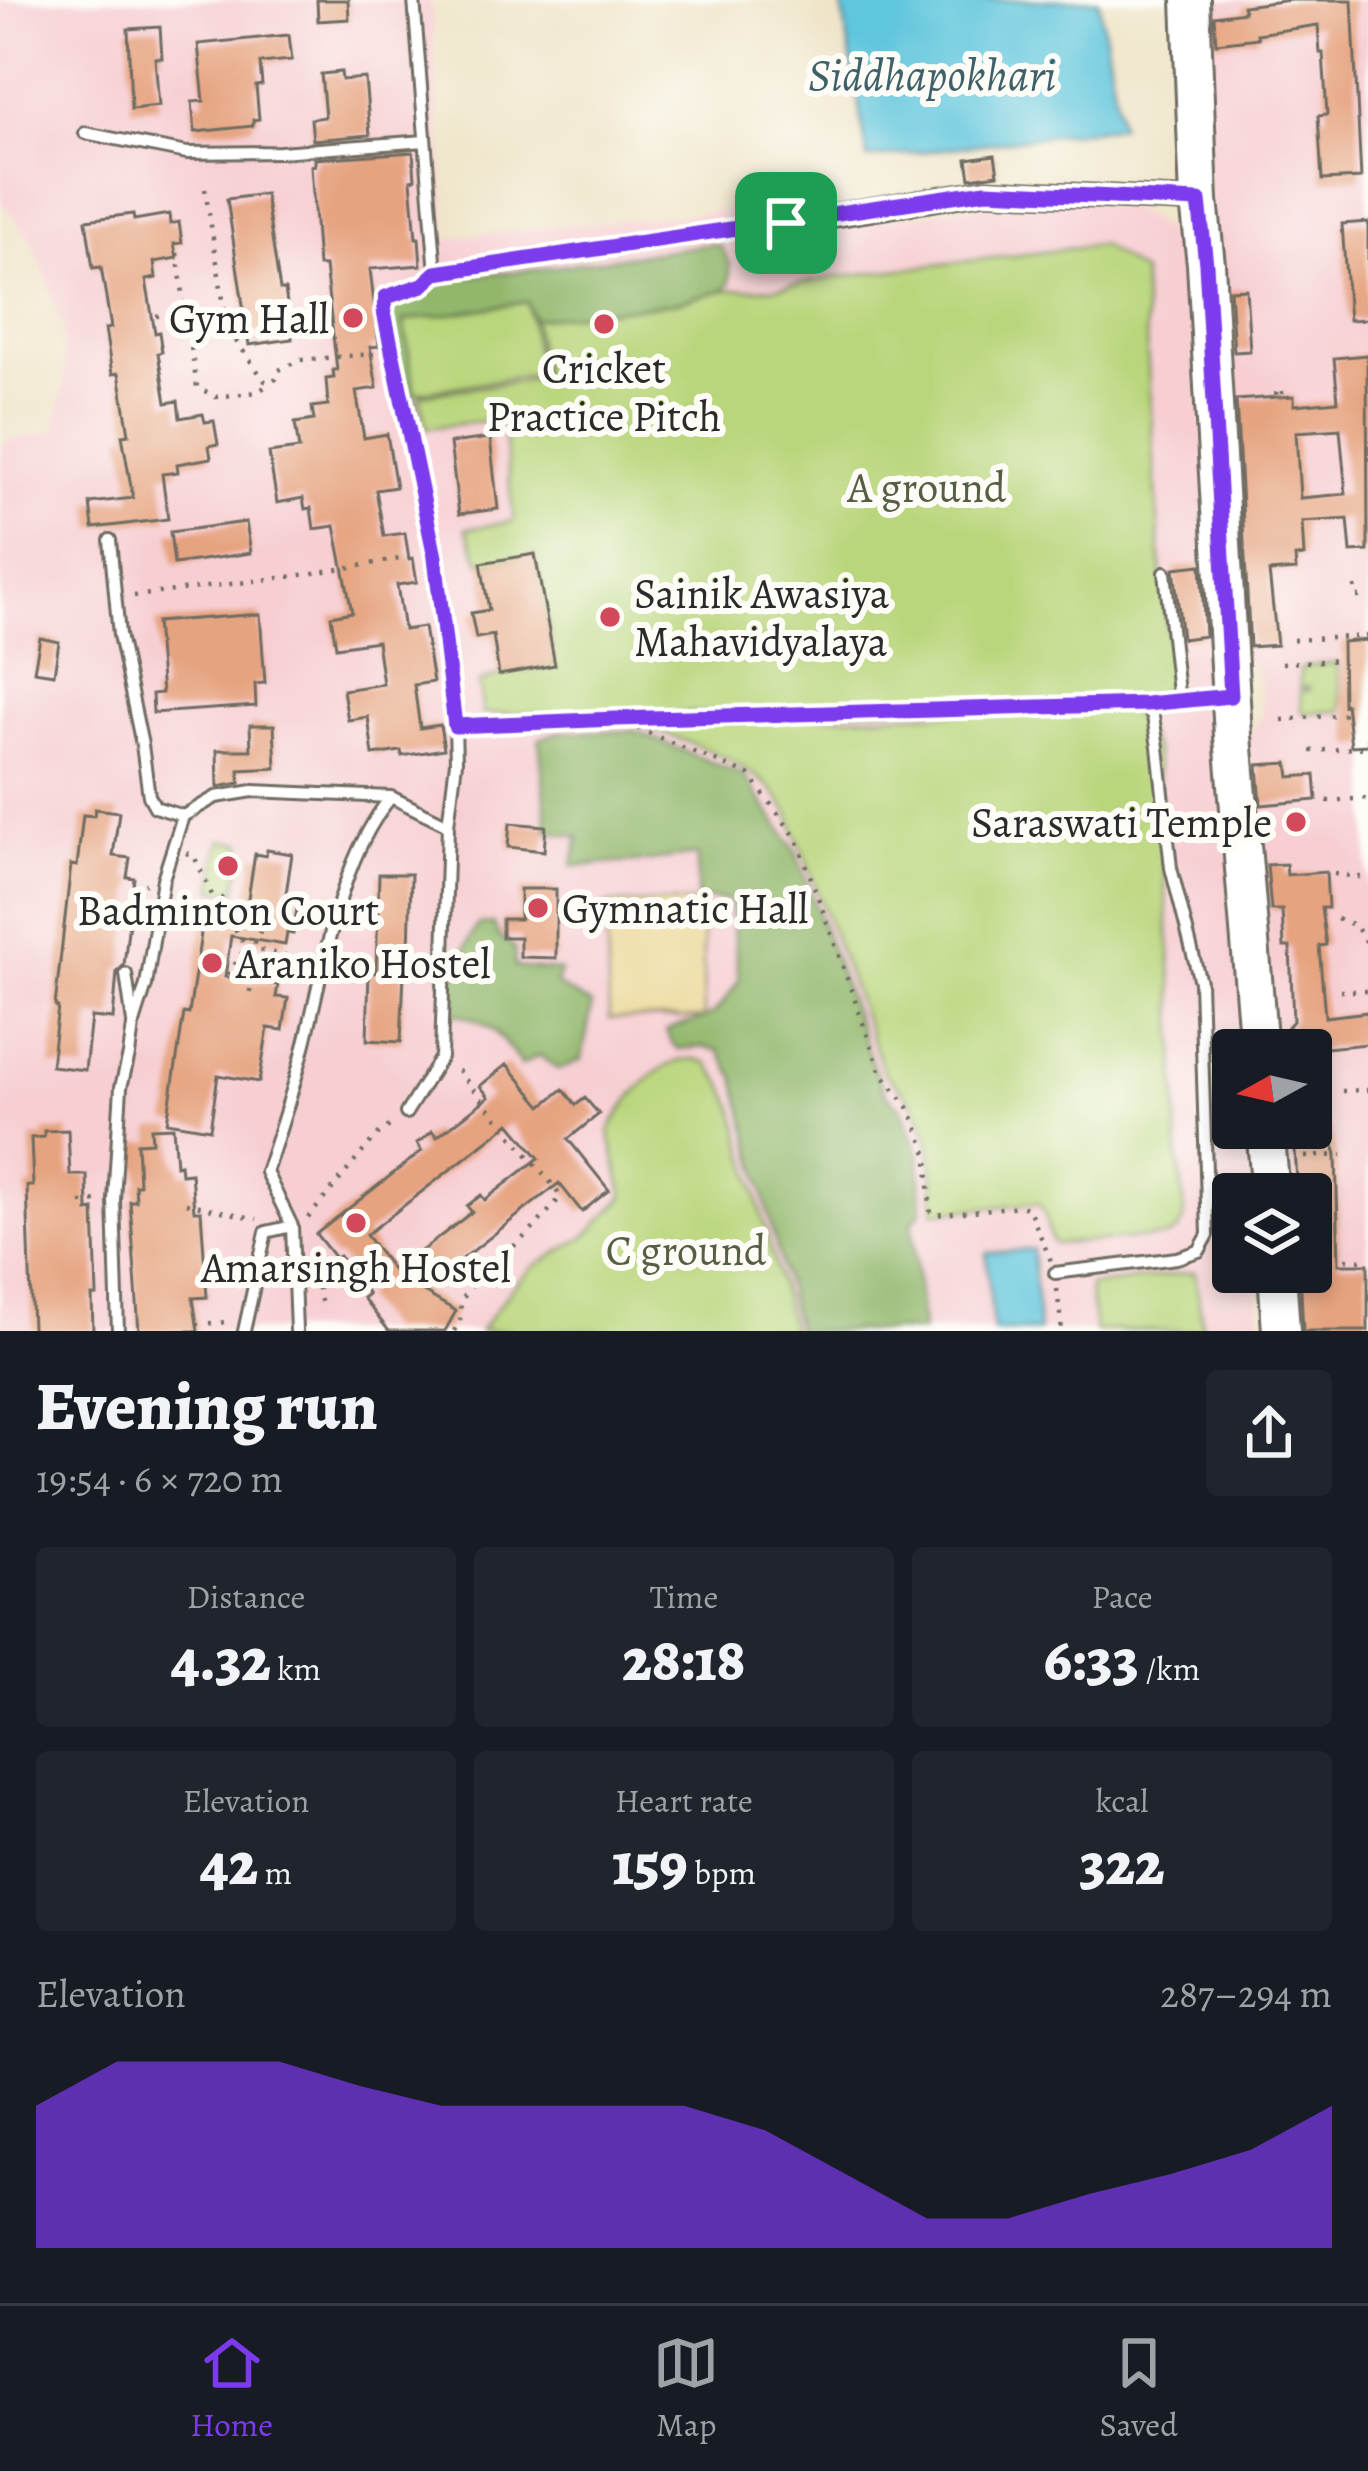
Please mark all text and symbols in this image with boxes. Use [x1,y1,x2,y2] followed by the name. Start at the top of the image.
[808,44,1056,106] water label: Siddhapokhari
[735,172,837,274] pin
[753,190,819,256] icon: arrive
[169,290,329,347] place label: Gym Hall
[340,305,366,331] marker: Gym Hall
[591,311,617,337] marker: Cricket Practice Pitch
[487,340,721,445] place label: Cricket Practice Pitch
[847,459,1007,516] park label: A ground
[634,565,890,670] place label: Sainik Awasiya Mahavidyalaya
[597,604,623,630] marker: Sainik Awasiya Mahavidyalaya
[971,794,1272,851] place label: Saraswati Temple
[1283,809,1309,835] marker: Saraswati Temple
[215,853,241,879] marker: Badminton Court
[562,880,808,937] place label: Gymnatic Hall
[77,882,379,939] place label: Badminton Court
[525,895,551,921] marker: Gymnatic Hall
[235,935,491,992] place label: Araniko Hostel
[199,950,225,976] marker: Araniko Hostel
[1212,1029,1332,1149] north arrow
[1212,1029,1332,1293] map controls
[1212,1173,1332,1293] button: layers
[343,1210,369,1236] marker: Amarsingh Hostel
[606,1222,767,1279] park label: C ground
[200,1239,511,1296] place label: Amarsingh Hostel
[36,1362,378,1452] text: Evening run
[1206,1370,1332,1496] button: share
[36,1452,283,1505] text: 19:54 · 6 × 720 m
[187,1574,305,1619] text: Distance
[650,1574,718,1619] text: Time
[1091,1574,1153,1619] text: Pace
[171,1619,271,1701] text: 4.32
[623,1619,745,1701] text: 28:18
[1044,1619,1139,1701] text: 6:33
[271,1646,321,1691] text: km
[1139,1646,1200,1691] text: /km
[183,1778,309,1823] text: Elevation
[615,1778,753,1823] text: Heart rate
[1096,1778,1148,1823] text: kcal
[200,1823,258,1905] text: 42
[612,1823,688,1905] text: 159
[1080,1823,1164,1905] text: 322
[258,1850,292,1895] text: m
[688,1850,756,1895] text: bpm
[36,1967,186,2020] text: Elevation
[1160,1967,1332,2020] text: 287–294 m
[190,2330,273,2447] tab: Home
[653,2330,719,2447] tab: Map
[1100,2330,1178,2447] tab: Saved

